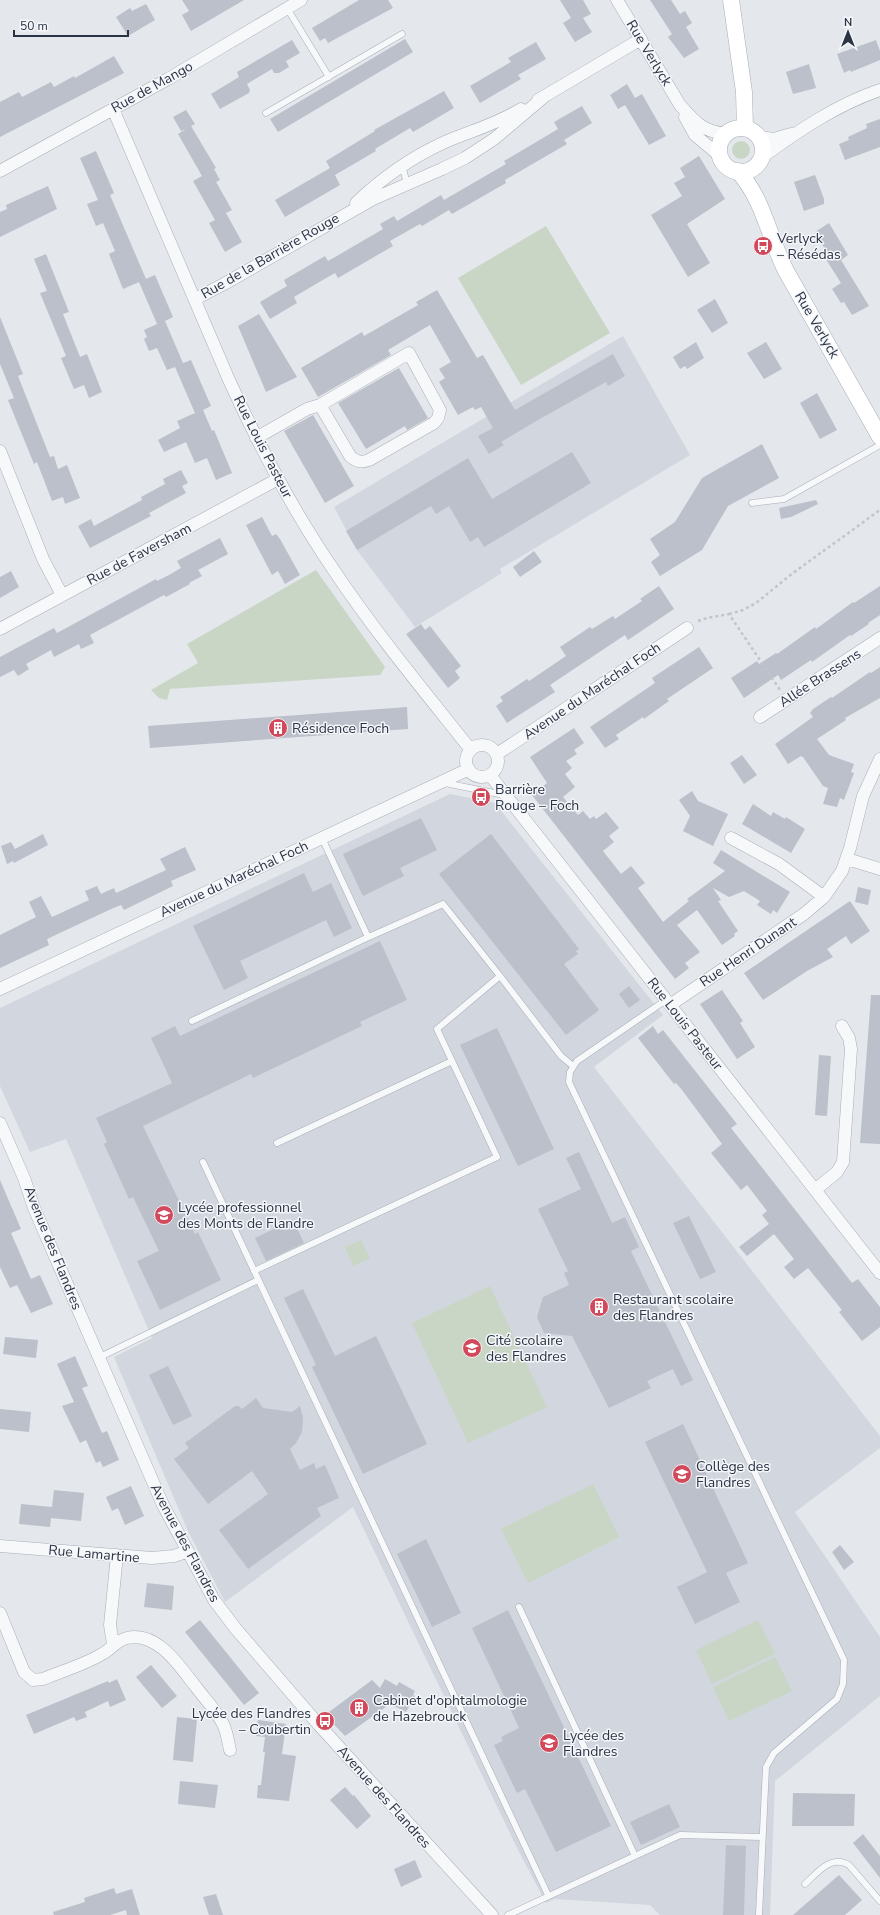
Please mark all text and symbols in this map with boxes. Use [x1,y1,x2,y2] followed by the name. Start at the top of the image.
[14,12,128,38] scale bar
[828,12,868,52] north arrow
[844,15,852,30] text: N
[622,16,677,91] street label: Rue Verlyck
[20,18,48,34] text: 50 m
[108,57,197,117] street label: Rue de Mango
[197,209,343,303] street label: Rue de la Barrière Rouge
[776,229,841,264] place label: Verlyck – Résédas
[752,235,774,257] bus stop icon: Verlyck – Résédas
[790,288,844,363] street label: Rue Verlyck
[229,392,297,502] street label: Rue Louis Pasteur
[83,518,195,590] street label: Rue de Faversham
[520,638,664,744] street label: Avenue du Maréchal Foch
[775,644,865,712] street label: Allée Brassens
[267,717,289,739] building icon: Résidence Foch
[292,719,389,738] place label: Résidence Foch
[495,780,579,815] place label: Barrière Rouge – Foch
[470,786,492,808] bus stop icon: Barrière Rouge – Foch
[157,836,311,922] street label: Avenue du Maréchal Foch
[696,913,800,991] street label: Rue Henri Dunant
[643,974,727,1074] street label: Rue Louis Pasteur
[20,1183,87,1313] street label: Avenue des Flandres
[178,1198,314,1233] place label: Lycée professionnel des Monts de Flandre
[153,1204,175,1226] school or university icon: Lycée professionnel des Monts de Flandre
[613,1290,733,1325] place label: Restaurant scolaire des Flandres
[588,1296,610,1318] building icon: Restaurant scolaire des Flandres
[486,1331,567,1366] place label: Cité scolaire des Flandres
[461,1337,483,1359] school or university icon: Cité scolaire des Flandres
[696,1457,770,1492] place label: Collège des Flandres
[671,1463,693,1485] school or university icon: Collège des Flandres
[146,1480,224,1606] street label: Avenue des Flandres
[48,1541,140,1567] street label: Rue Lamartine
[373,1691,527,1726] place label: Cabinet d'ophtalmologie de Hazebrouck
[348,1697,370,1719] building icon: Cabinet d'ophtalmologie de Hazebrouck
[192,1704,311,1739] place label: Lycée des Flandres – Coubertin
[314,1710,336,1732] bus stop icon: Lycée des Flandres – Coubertin
[563,1726,625,1761] place label: Lycée des Flandres
[538,1732,560,1754] school or university icon: Lycée des Flandres
[333,1742,435,1852] street label: Avenue des Flandres

